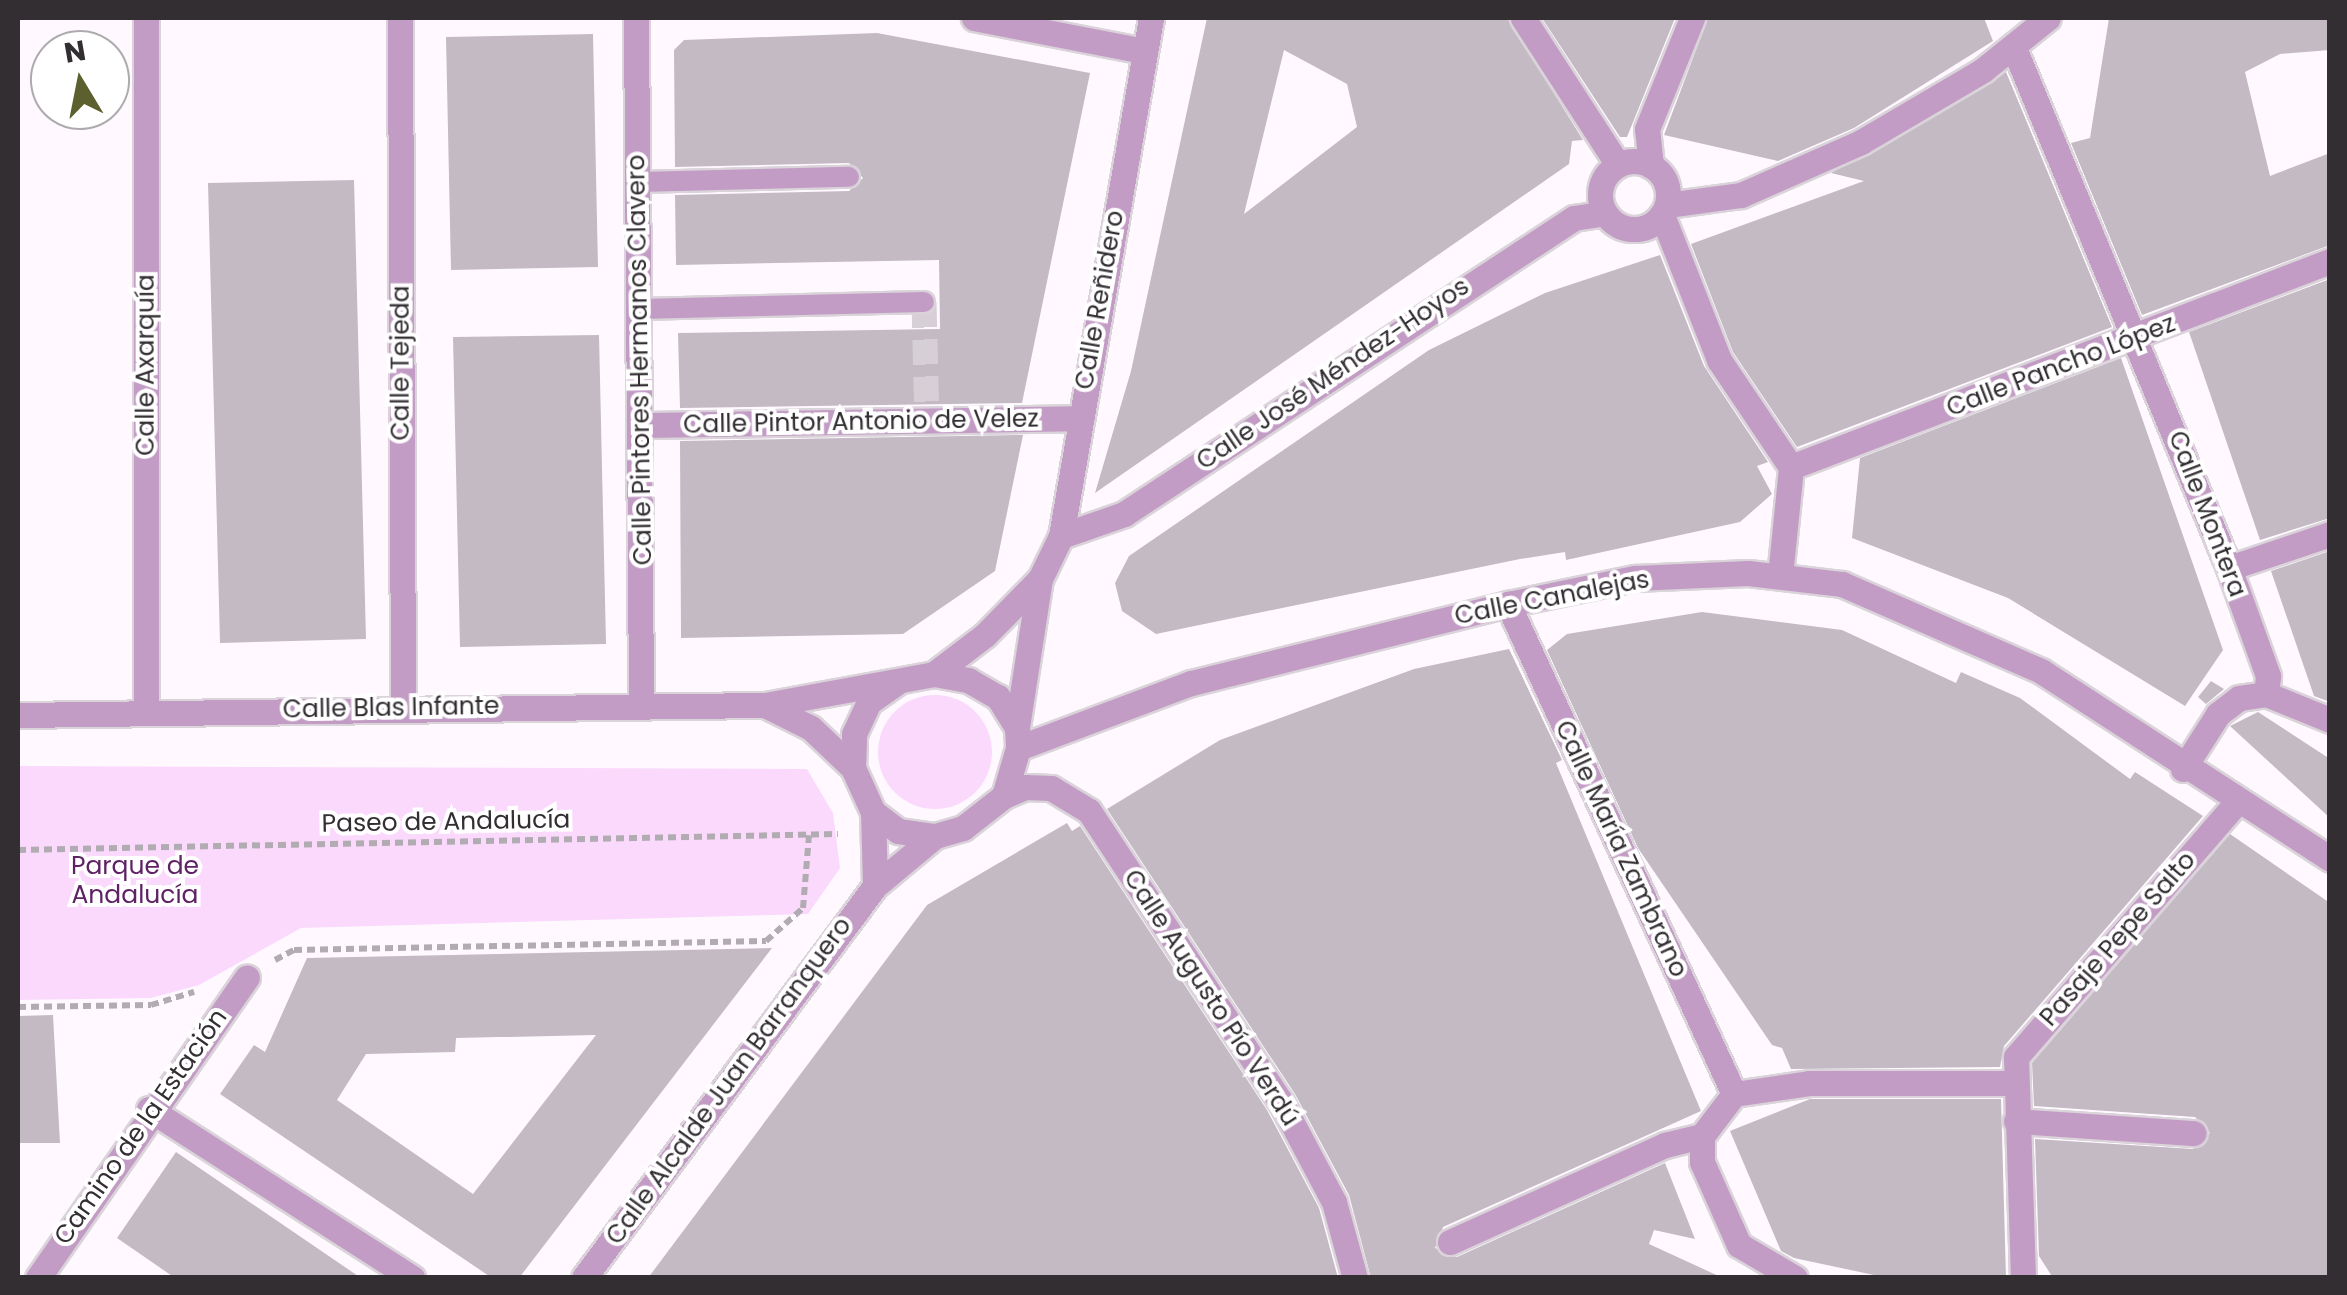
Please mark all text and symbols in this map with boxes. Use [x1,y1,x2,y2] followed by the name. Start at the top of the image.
[30,30,130,130] north arrow
[61,31,89,73] text: N
[621,154,659,566] street label: Calle Pintores Hermanos Clavero
[1069,208,1131,392] street label: Calle Reñidero
[1191,271,1475,477] street label: Calle José Méndez-Hoyos
[131,274,161,456] street label: Calle Axarquía
[386,285,416,441] street label: Calle Tejeda
[1942,309,2180,423] street label: Calle Pancho López
[683,404,1039,440] street label: Calle Pintor Antonio de Velez
[2162,427,2252,601] street label: Calle Montera
[1452,564,1652,632] street label: Calle Canalejas
[282,691,500,725] street label: Calle Blas Infante
[1548,716,1694,982] street label: Calle María Zambrano
[321,805,571,839] street label: Paseo de Andalucía
[2034,846,2202,1032] street label: Pasaje Pepe Salto
[71,852,199,911] park label: Parque de Andalucía
[1117,864,1305,1132] street label: Calle Augusto Pío Verdú
[600,911,858,1251] street label: Calle Alcalde Juan Barranquero
[48,1003,234,1251] street label: Camino de la Estación

